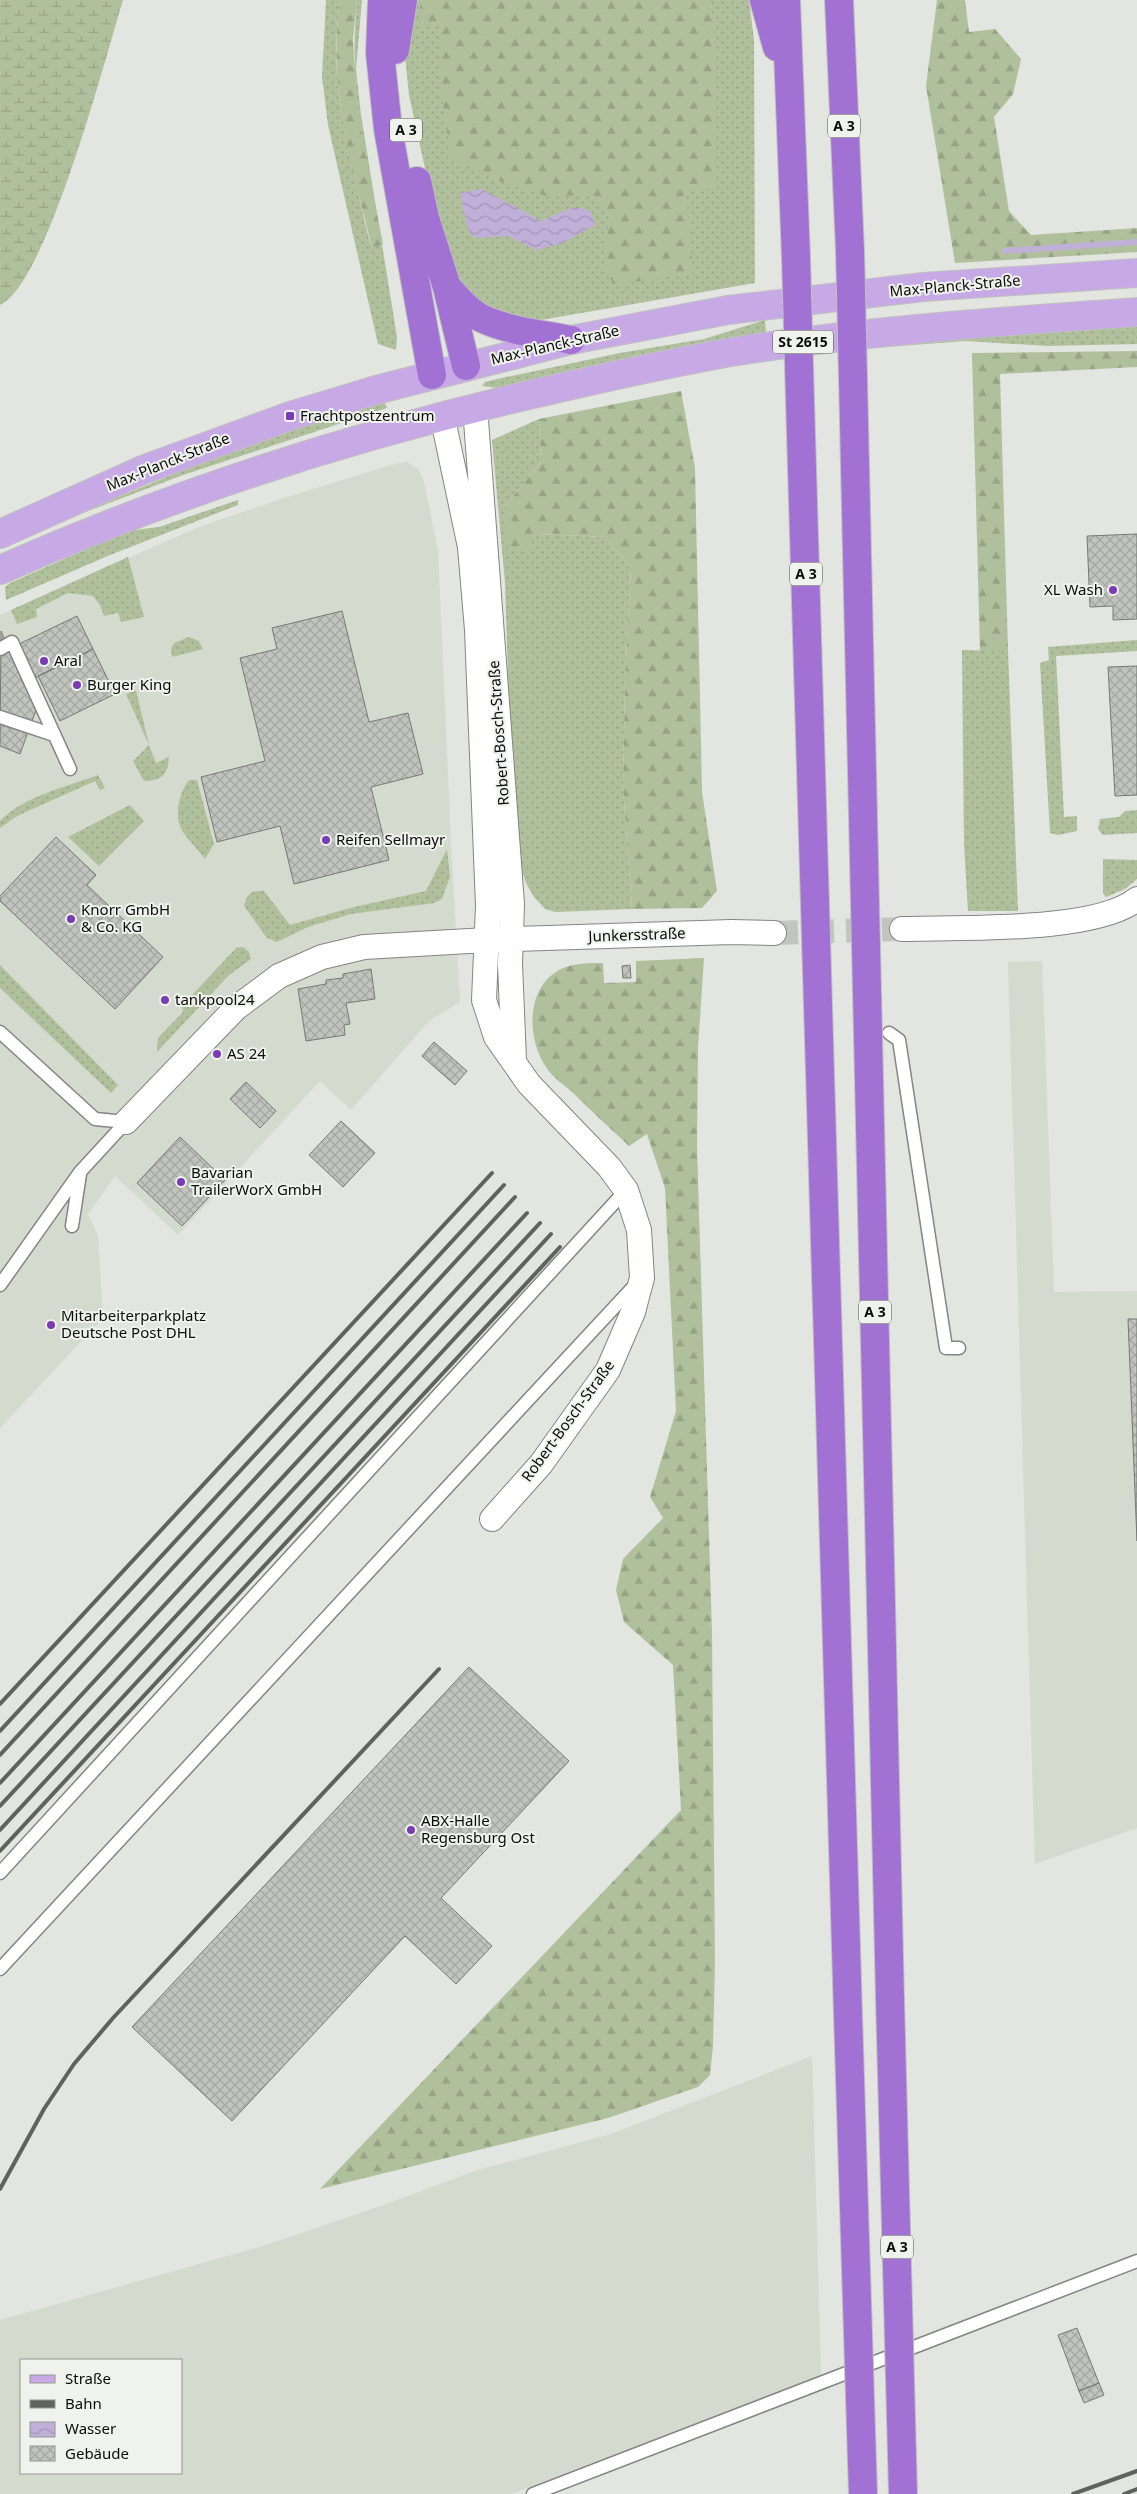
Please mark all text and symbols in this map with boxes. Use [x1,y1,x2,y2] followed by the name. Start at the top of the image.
[828,114,860,138] road number: A 3
[390,118,422,142] road number: A 3
[889,269,1021,301] street label: Max-Planck-Straße
[489,320,621,369] street label: Max-Planck-Straße
[773,331,833,354] road number: St 2615
[300,405,435,425] place label: Frachtpostzentrum
[284,410,296,422] marker: Frachtpostzentrum
[103,427,232,495] street label: Max-Planck-Straße
[790,562,822,586] road number: A 3
[1044,579,1103,599] place label: XL Wash
[1107,584,1119,596] marker: XL Wash
[54,650,82,670] place label: Aral
[38,655,50,667] marker: Aral
[483,660,513,806] street label: Robert-Bosch-Straße
[87,674,172,694] place label: Burger King
[71,679,83,691] marker: Burger King
[336,829,445,849] place label: Reifen Sellmayr
[320,834,332,846] marker: Reifen Sellmayr
[81,899,170,936] place label: Knorr GmbH & Co. KG
[65,913,77,925] marker: Knorr GmbH & Co. KG
[586,922,686,946] street label: Junkersstraße
[175,989,255,1009] place label: tankpool24
[159,994,171,1006] marker: tankpool24
[227,1043,266,1063] place label: AS 24
[211,1048,223,1060] marker: AS 24
[191,1162,322,1199] place label: Bavarian TrailerWorX GmbH
[175,1176,187,1188] marker: Bavarian TrailerWorX GmbH
[859,1300,891,1324] road number: A 3
[61,1305,206,1342] place label: Mitarbeiterparkplatz Deutsche Post DHL
[45,1319,57,1331] marker: Mitarbeiterparkplatz Deutsche Post DHL
[516,1356,618,1485] street label: Robert-Bosch-Straße
[421,1810,535,1847] place label: ABX-Halle Regensburg Ost
[405,1824,417,1836] marker: ABX-Halle Regensburg Ost
[881,2236,913,2258] road number: A 3
[20,2359,182,2474] legend
[65,2368,111,2388] text: Straße
[65,2393,102,2413] text: Bahn
[65,2418,116,2438] text: Wasser
[65,2443,129,2463] text: Gebäude

